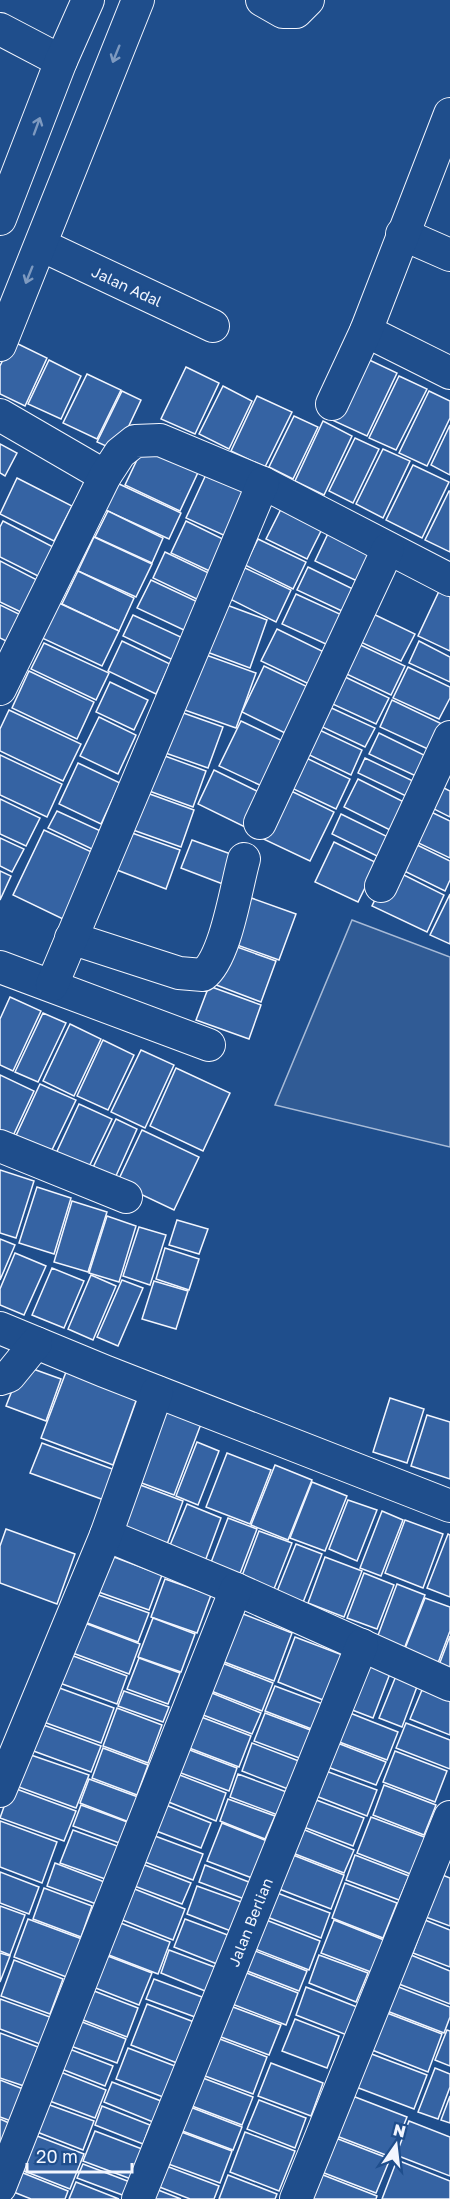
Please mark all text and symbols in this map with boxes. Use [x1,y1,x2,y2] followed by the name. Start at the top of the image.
[110,45,121,63] one-way arrow
[33,117,44,135] one-way arrow
[89,262,165,310] street label: Jalan Adal
[23,265,34,283] one-way arrow
[224,1875,276,1969] street label: Jalan Berlian
[366,2115,426,2175] north arrow
[391,2119,408,2142] text: N
[27,2136,132,2174] scale bar
[36,2145,78,2167] text: 20 m

